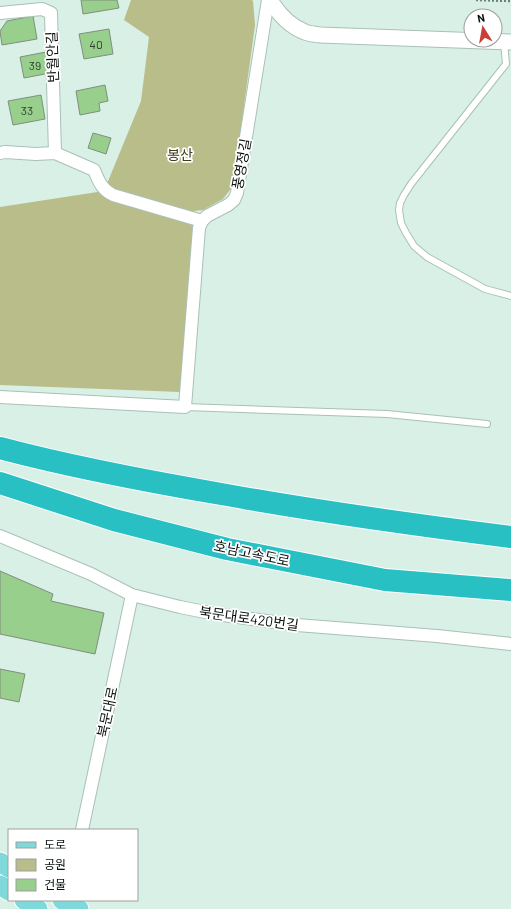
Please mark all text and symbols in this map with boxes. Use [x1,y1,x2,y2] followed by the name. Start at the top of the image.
[463,8,503,48] north arrow
[476,11,486,25] text: N
[43,31,61,83] street label: 반월안길
[89,37,103,51] house number: 40
[29,58,41,72] house number: 39
[21,103,33,117] house number: 33
[228,137,254,191] street label: 풍영정길
[167,146,193,163] park label: 봉산
[212,537,292,569] street label: 호남고속도로
[198,603,300,633] street label: 북문대로420번길
[93,685,121,739] street label: 북문대로
[8,829,138,901] legend
[44,837,66,851] text: 도로
[44,857,66,871] text: 공원
[44,877,66,891] text: 건물

